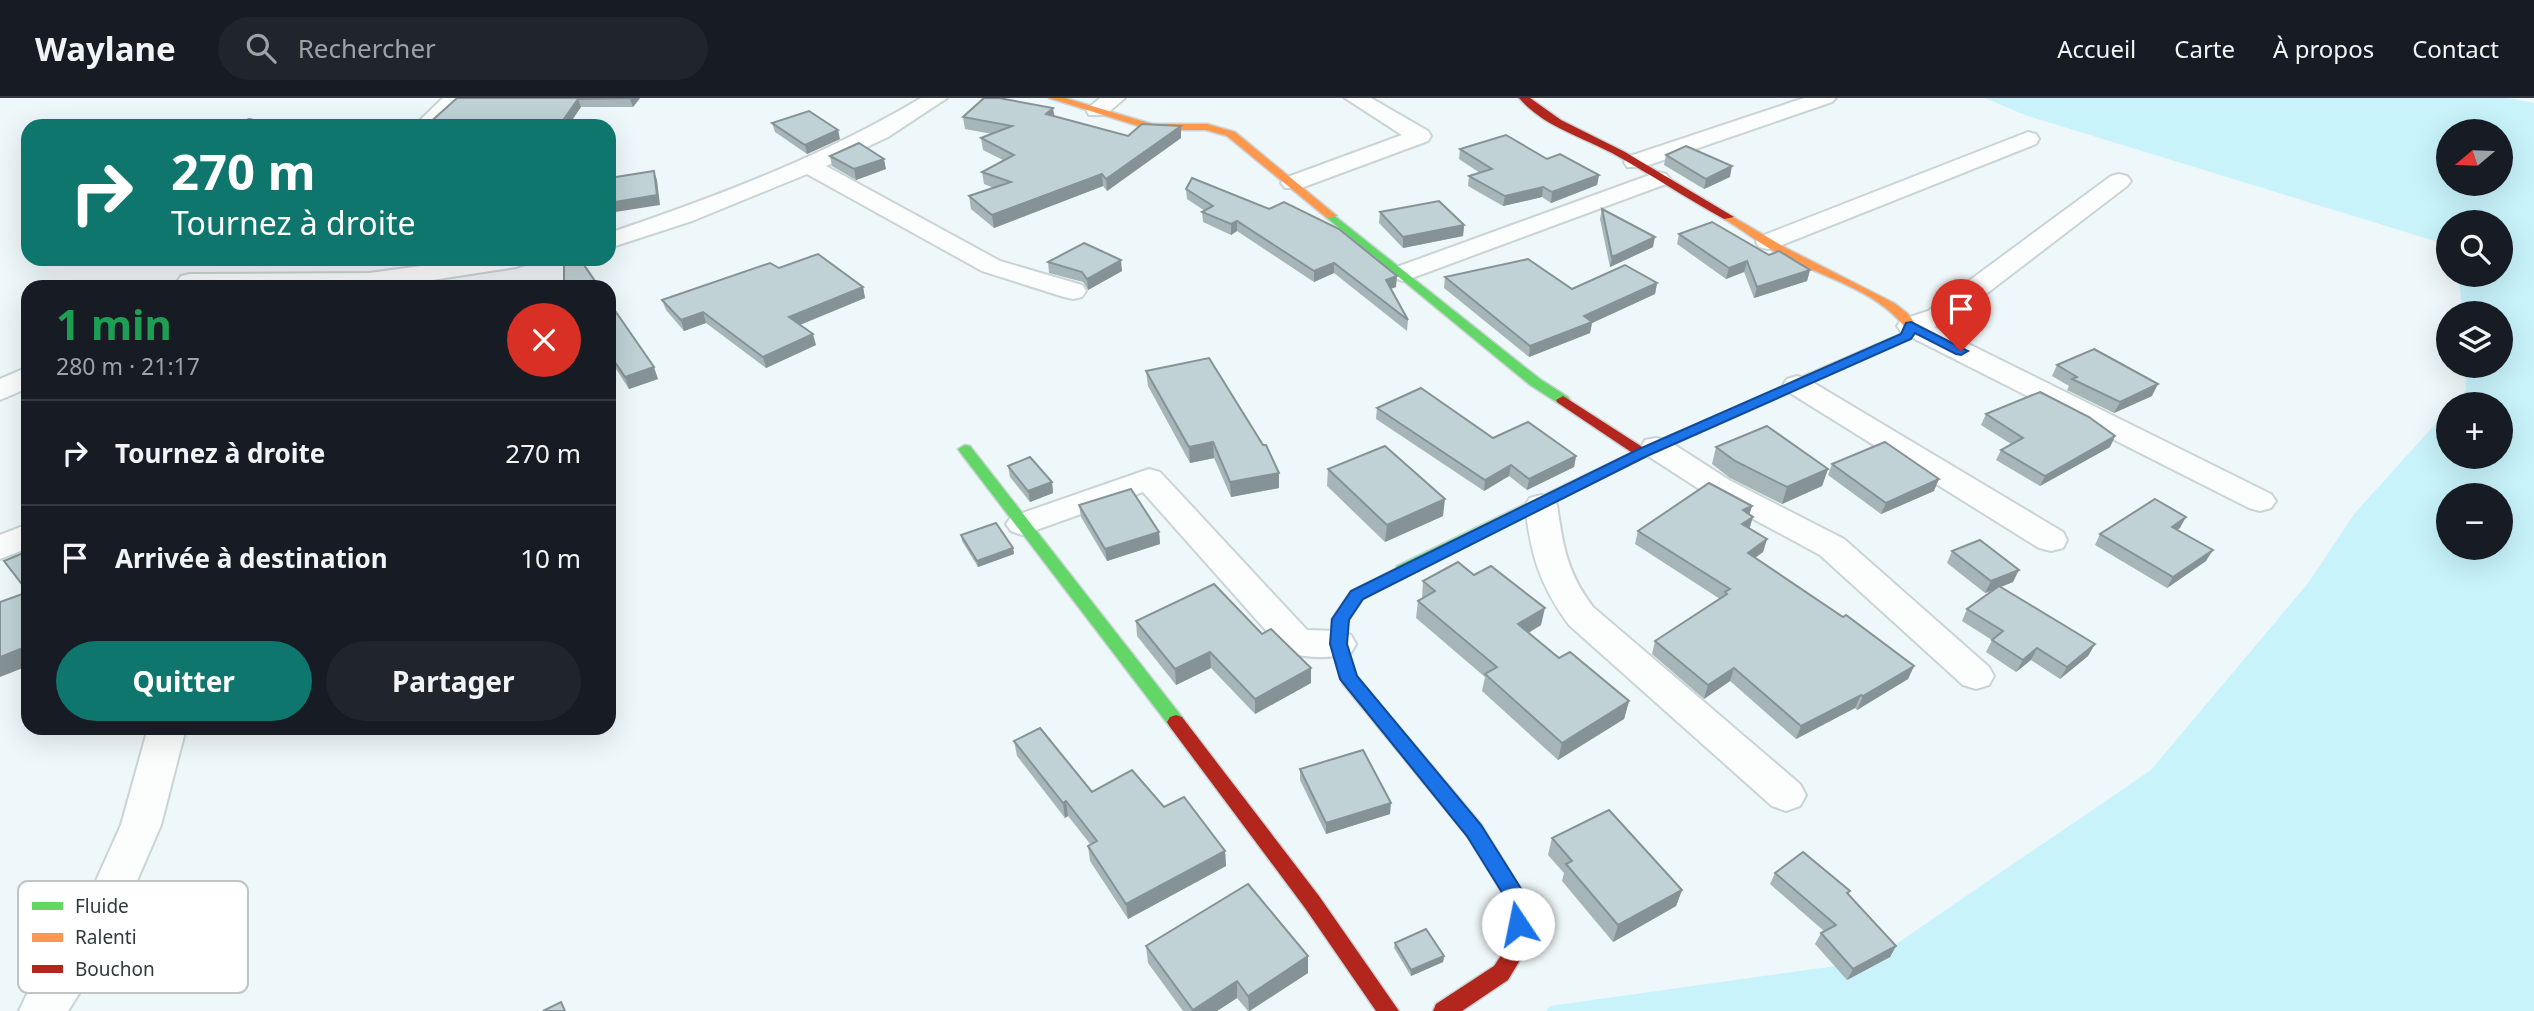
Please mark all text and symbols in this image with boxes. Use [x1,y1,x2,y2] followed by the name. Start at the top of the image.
[218,17,708,80] search box
[35,26,176,71] text: Waylane
[242,29,280,67] icon: search
[298,30,436,66] text: Rechercher
[2057,32,2136,65] text: Accueil
[2174,32,2235,65] text: Carte
[2273,32,2374,65] text: À propos
[2412,32,2499,65] text: Contact
[2436,119,2513,196] north arrow
[2436,119,2513,560] map controls
[171,138,316,204] text: 270 m
[56,147,147,238] icon: right
[171,201,416,244] text: Tournez à droite
[2436,210,2513,287] button: search
[1931,279,1991,351] pin
[1942,290,1980,328] icon: arrive
[56,295,172,352] text: 1 min
[2436,301,2513,378] button: layers
[507,303,581,377] button: close
[56,350,200,382] text: 280 m · 21:17
[2436,392,2513,469] button: +
[56,434,94,472] icon: right
[115,435,325,471] text: Tournez à droite
[505,435,581,471] text: 270 m
[2436,483,2513,560] button: −
[56,539,94,577] icon: arrive
[115,540,388,576] text: Arrivée à destination
[520,540,581,576] text: 10 m
[56,641,312,721] button: Quitter
[326,641,581,721] button: Partager
[18,881,248,993] legend
[1481,887,1555,961] position arrow
[75,893,129,919] text: Fluide
[75,924,137,950] text: Ralenti
[75,956,155,982] text: Bouchon

